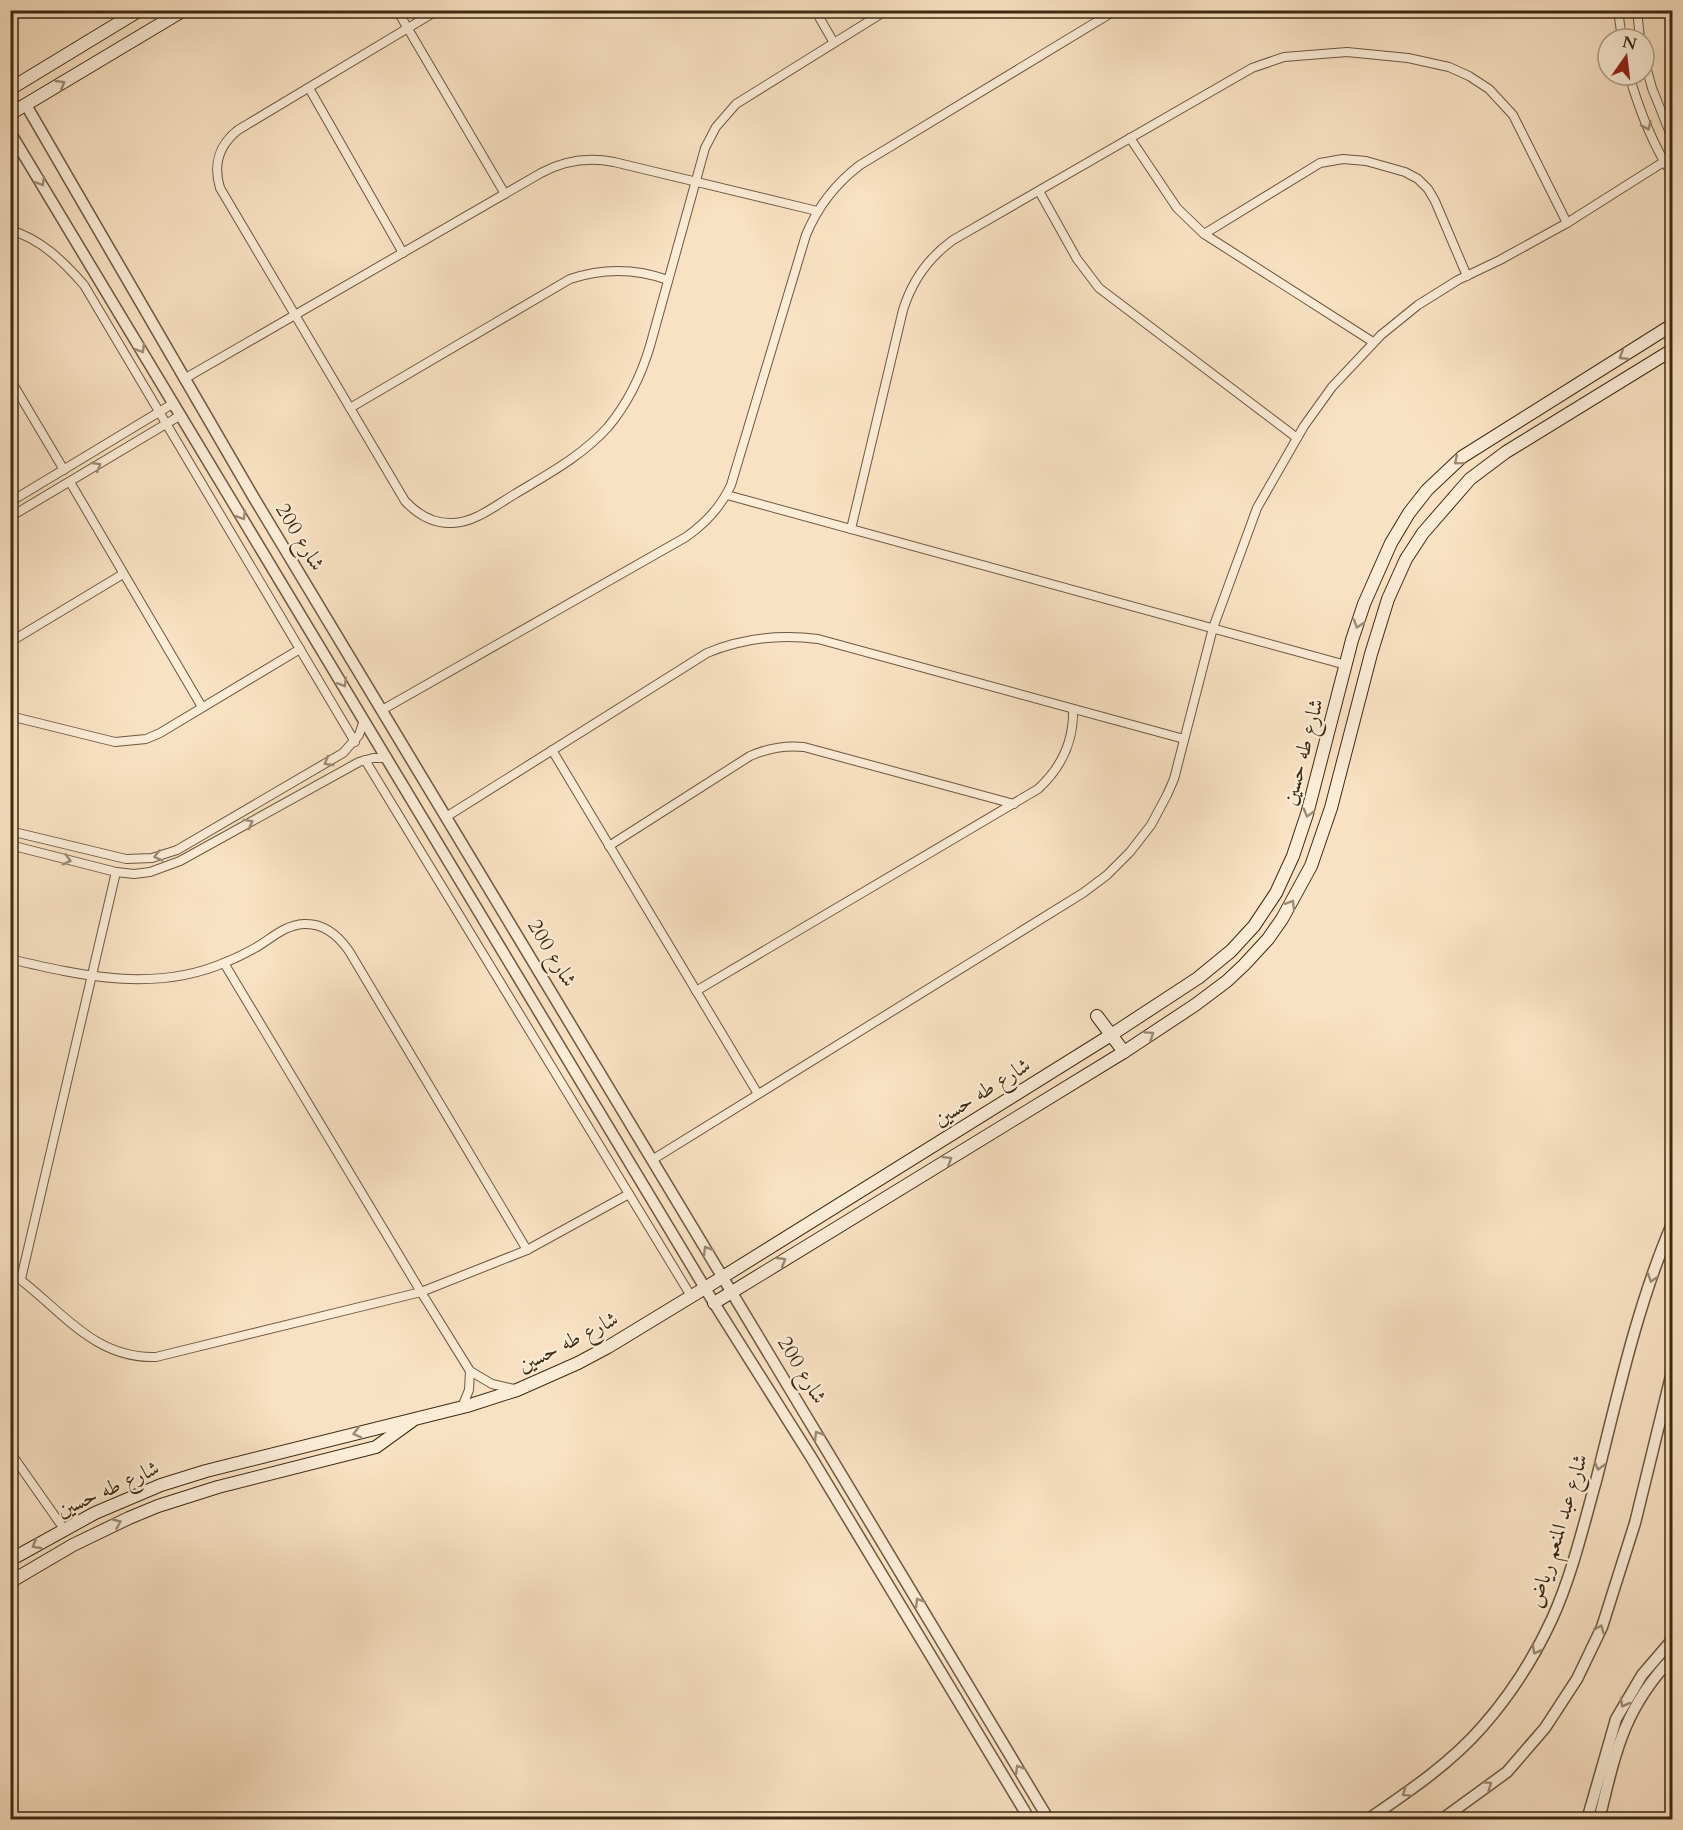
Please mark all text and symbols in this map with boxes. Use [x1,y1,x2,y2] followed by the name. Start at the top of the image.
[1596,27,1656,87] north arrow
[1620,31,1639,56] text: N
[55,79,65,91] one-way arrow
[1640,120,1652,131] one-way arrow
[33,176,45,186] one-way arrow
[134,343,146,353] one-way arrow
[1619,349,1629,361] one-way arrow
[1454,453,1465,464] one-way arrow
[91,462,101,473] one-way arrow
[266,498,332,578] street label: شارع 200
[234,510,246,520] one-way arrow
[1352,618,1365,629] one-way arrow
[335,677,347,687] one-way arrow
[1275,695,1334,809] street label: شارع طه حسين
[324,754,334,766] one-way arrow
[1302,808,1315,818] one-way arrow
[242,819,253,830] one-way arrow
[153,848,163,861] one-way arrow
[62,852,72,865] one-way arrow
[1284,900,1295,910] one-way arrow
[518,914,584,994] street label: شارع 200
[1143,1031,1154,1042] one-way arrow
[928,1051,1038,1136] street label: شارع طه حسين
[942,1155,952,1167] one-way arrow
[702,1246,714,1256] one-way arrow
[776,1257,786,1269] one-way arrow
[1646,1272,1659,1283] one-way arrow
[513,1304,625,1382] street label: شارع طه حسين
[768,1331,834,1411] street label: شارع 200
[352,1426,362,1439] one-way arrow
[814,1431,826,1441] one-way arrow
[1521,1451,1600,1613] street label: شارع عبد المنعم رياض
[52,1454,165,1527] street label: شارع طه حسين
[1594,1461,1607,1471] one-way arrow
[110,1519,121,1531] one-way arrow
[31,1538,42,1549] one-way arrow
[914,1598,926,1608] one-way arrow
[1593,1624,1605,1635] one-way arrow
[1532,1644,1543,1654] one-way arrow
[1620,1697,1632,1707] one-way arrow
[1015,1765,1027,1775] one-way arrow
[1482,1781,1493,1792] one-way arrow
[1402,1786,1413,1797] one-way arrow

